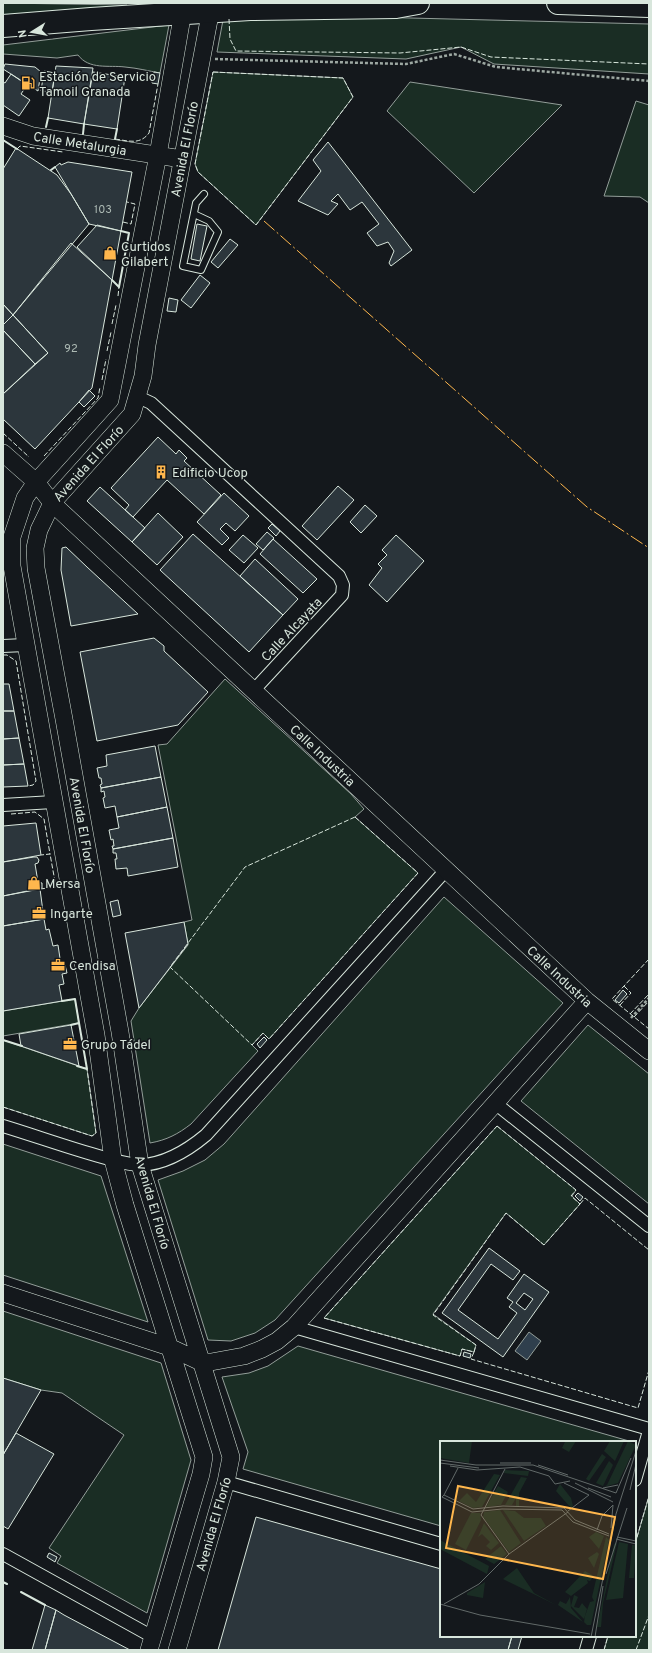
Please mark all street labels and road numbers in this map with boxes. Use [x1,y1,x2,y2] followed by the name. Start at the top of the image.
[169,100,203,199] street label: Avenida El Florío
[32,130,127,160] street label: Calle Metalurgia
[51,423,128,506] street label: Avenida El Florío
[259,595,326,666] street label: Calle Alcayata
[286,722,358,791] street label: Calle Industria
[65,776,97,875] street label: Avenida El Florío
[523,943,595,1012] street label: Calle Industria
[130,1153,172,1252] street label: Avenida El Florío
[194,1475,236,1574] street label: Avenida El Florío

